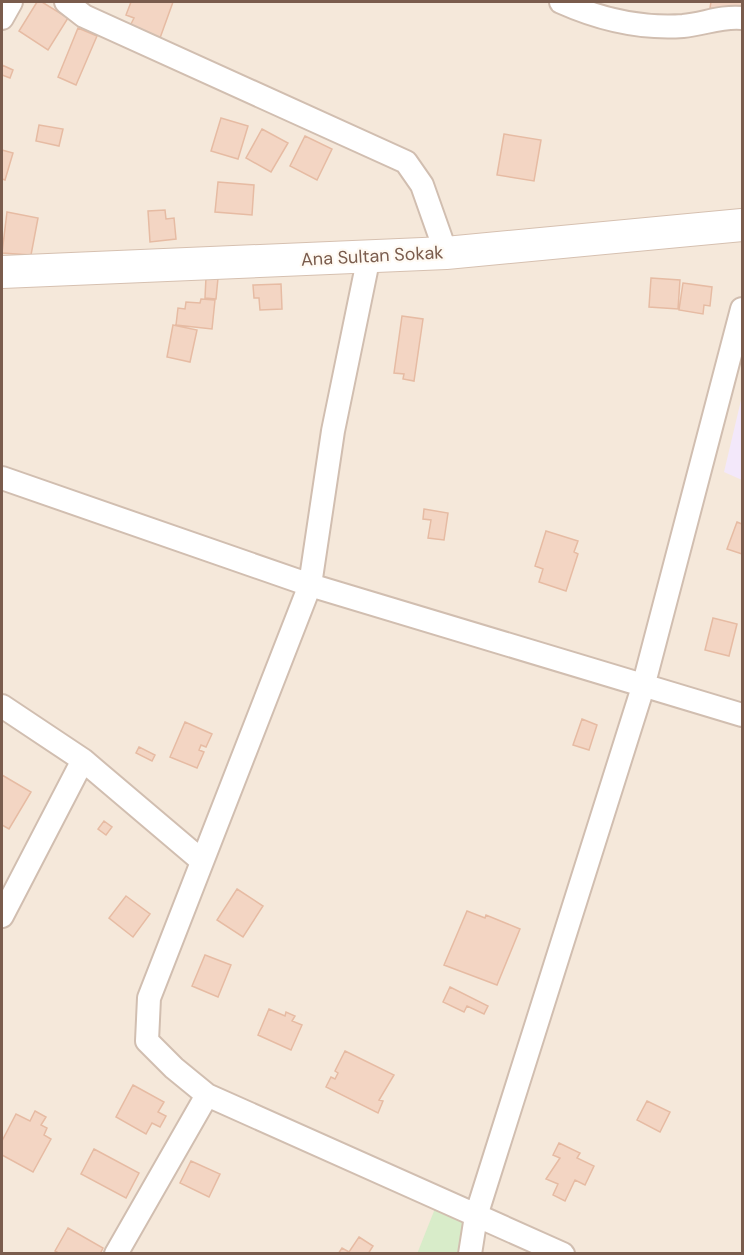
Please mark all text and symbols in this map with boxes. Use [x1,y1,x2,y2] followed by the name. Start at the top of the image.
[300,240,444,272] street label: Ana Sultan Sokak

